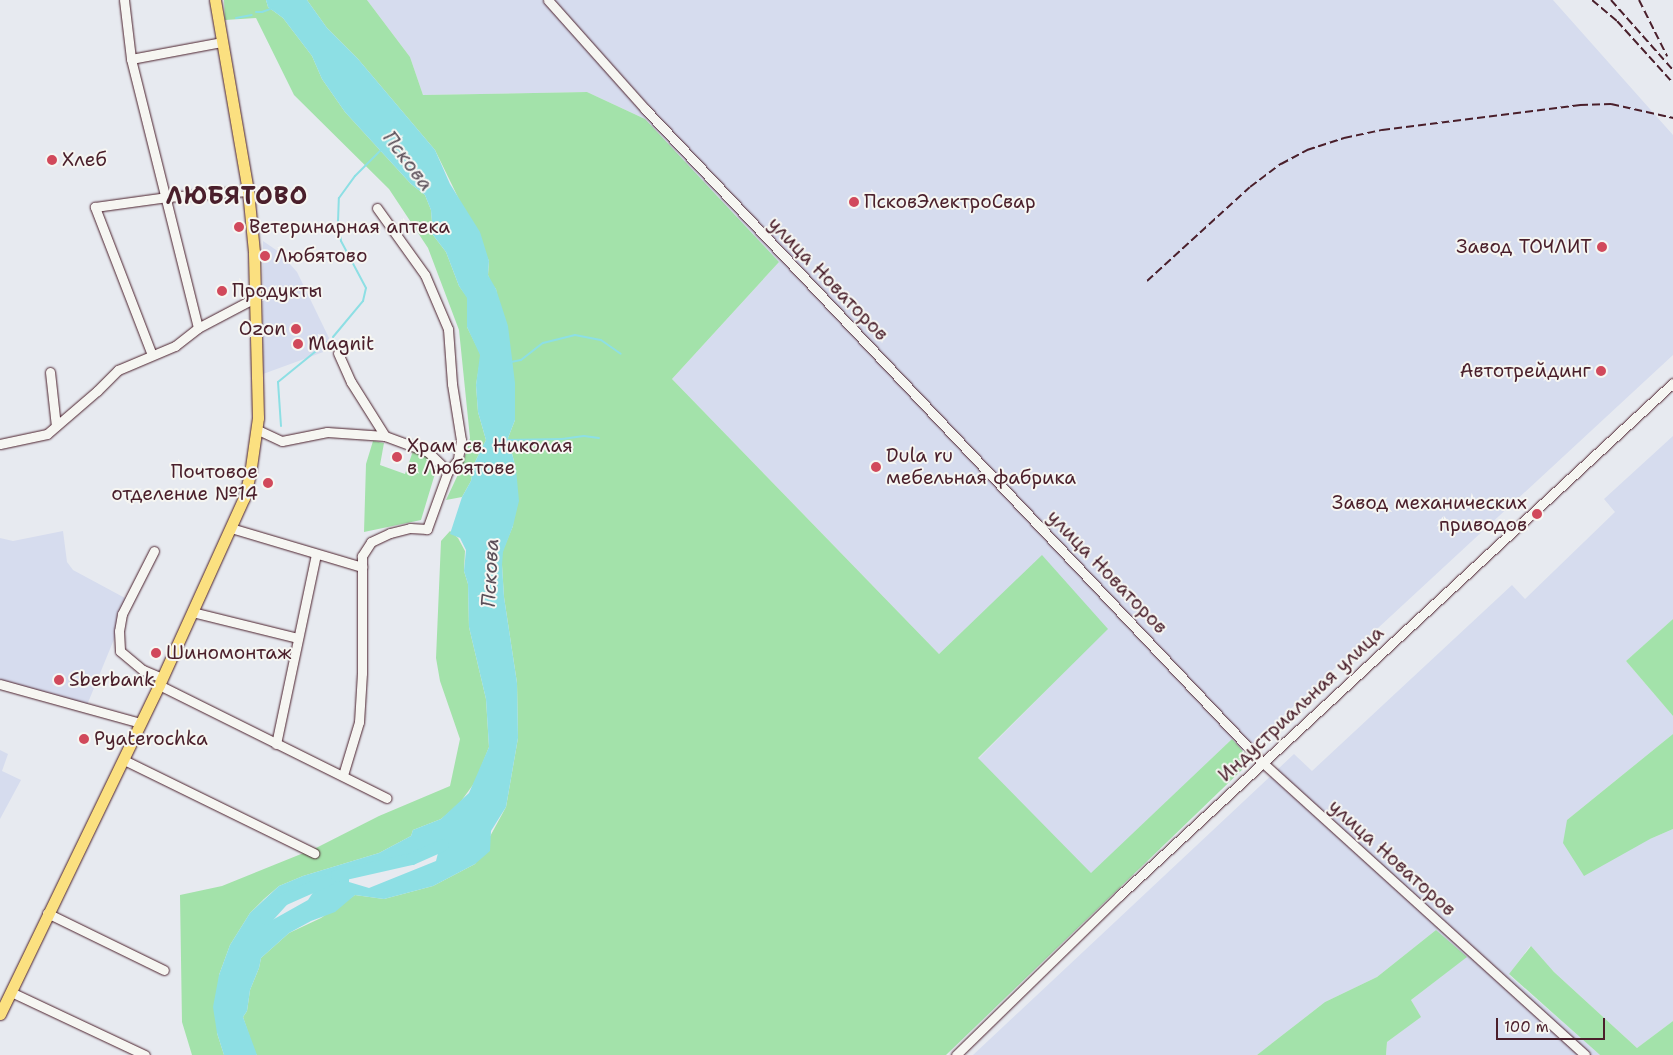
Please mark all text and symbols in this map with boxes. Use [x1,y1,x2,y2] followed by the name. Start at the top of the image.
[378,126,438,196] water label: Пскова
[62,149,107,171] place label: Хлеб
[46,154,58,166] marker: Хлеб
[165,183,309,211] district label: ЛЮБЯТОВО
[864,191,1036,213] place label: ПсковЭлектроСвар
[848,196,860,208] marker: ПсковЭлектроСвар
[763,212,893,346] street label: улица Новаторов
[249,216,450,238] place label: Ветеринарная аптека
[233,221,245,233] marker: Ветеринарная аптека
[1456,236,1592,258] place label: Завод ТОЧЛИТ
[1596,241,1608,253] marker: Завод ТОЧЛИТ
[275,245,367,267] place label: Любятово
[259,250,271,262] marker: Любятово
[232,280,322,302] place label: Продукты
[216,285,228,297] marker: Продукты
[239,318,286,340] place label: Ozon
[290,323,302,335] marker: Ozon
[308,333,374,355] place label: Magnit
[292,338,304,350] marker: Magnit
[1460,360,1591,382] place label: Автотрейдинг
[1595,365,1607,377] marker: Автотрейдинг
[407,435,573,479] place label: Храм св. Николая в Любятове
[886,445,1076,489] place label: Dula ru мебельная фабрика
[391,451,403,463] marker: Храм св. Николая в Любятове
[111,461,258,505] place label: Почтовое отделение №14
[870,461,882,473] marker: Dula ru мебельная фабрика
[262,477,274,489] marker: Почтовое отделение №14
[1332,492,1527,536] place label: Завод механических приводов
[1042,505,1172,639] street label: улица Новаторов
[1531,508,1543,520] marker: Завод механических приводов
[476,538,504,608] water label: Пскова
[1214,621,1388,787] street label: Индустриальная улица
[166,642,291,664] place label: Шиномонтаж
[150,647,162,659] marker: Шиномонтаж
[69,669,155,691] place label: Sberbank
[53,674,65,686] marker: Sberbank
[94,728,208,750] place label: Pyaterochka
[78,733,90,745] marker: Pyaterochka
[1324,795,1460,921] street label: улица Новаторов
[1498,1008,1607,1040] scale bar
[1504,1017,1549,1037] text: 100 m

